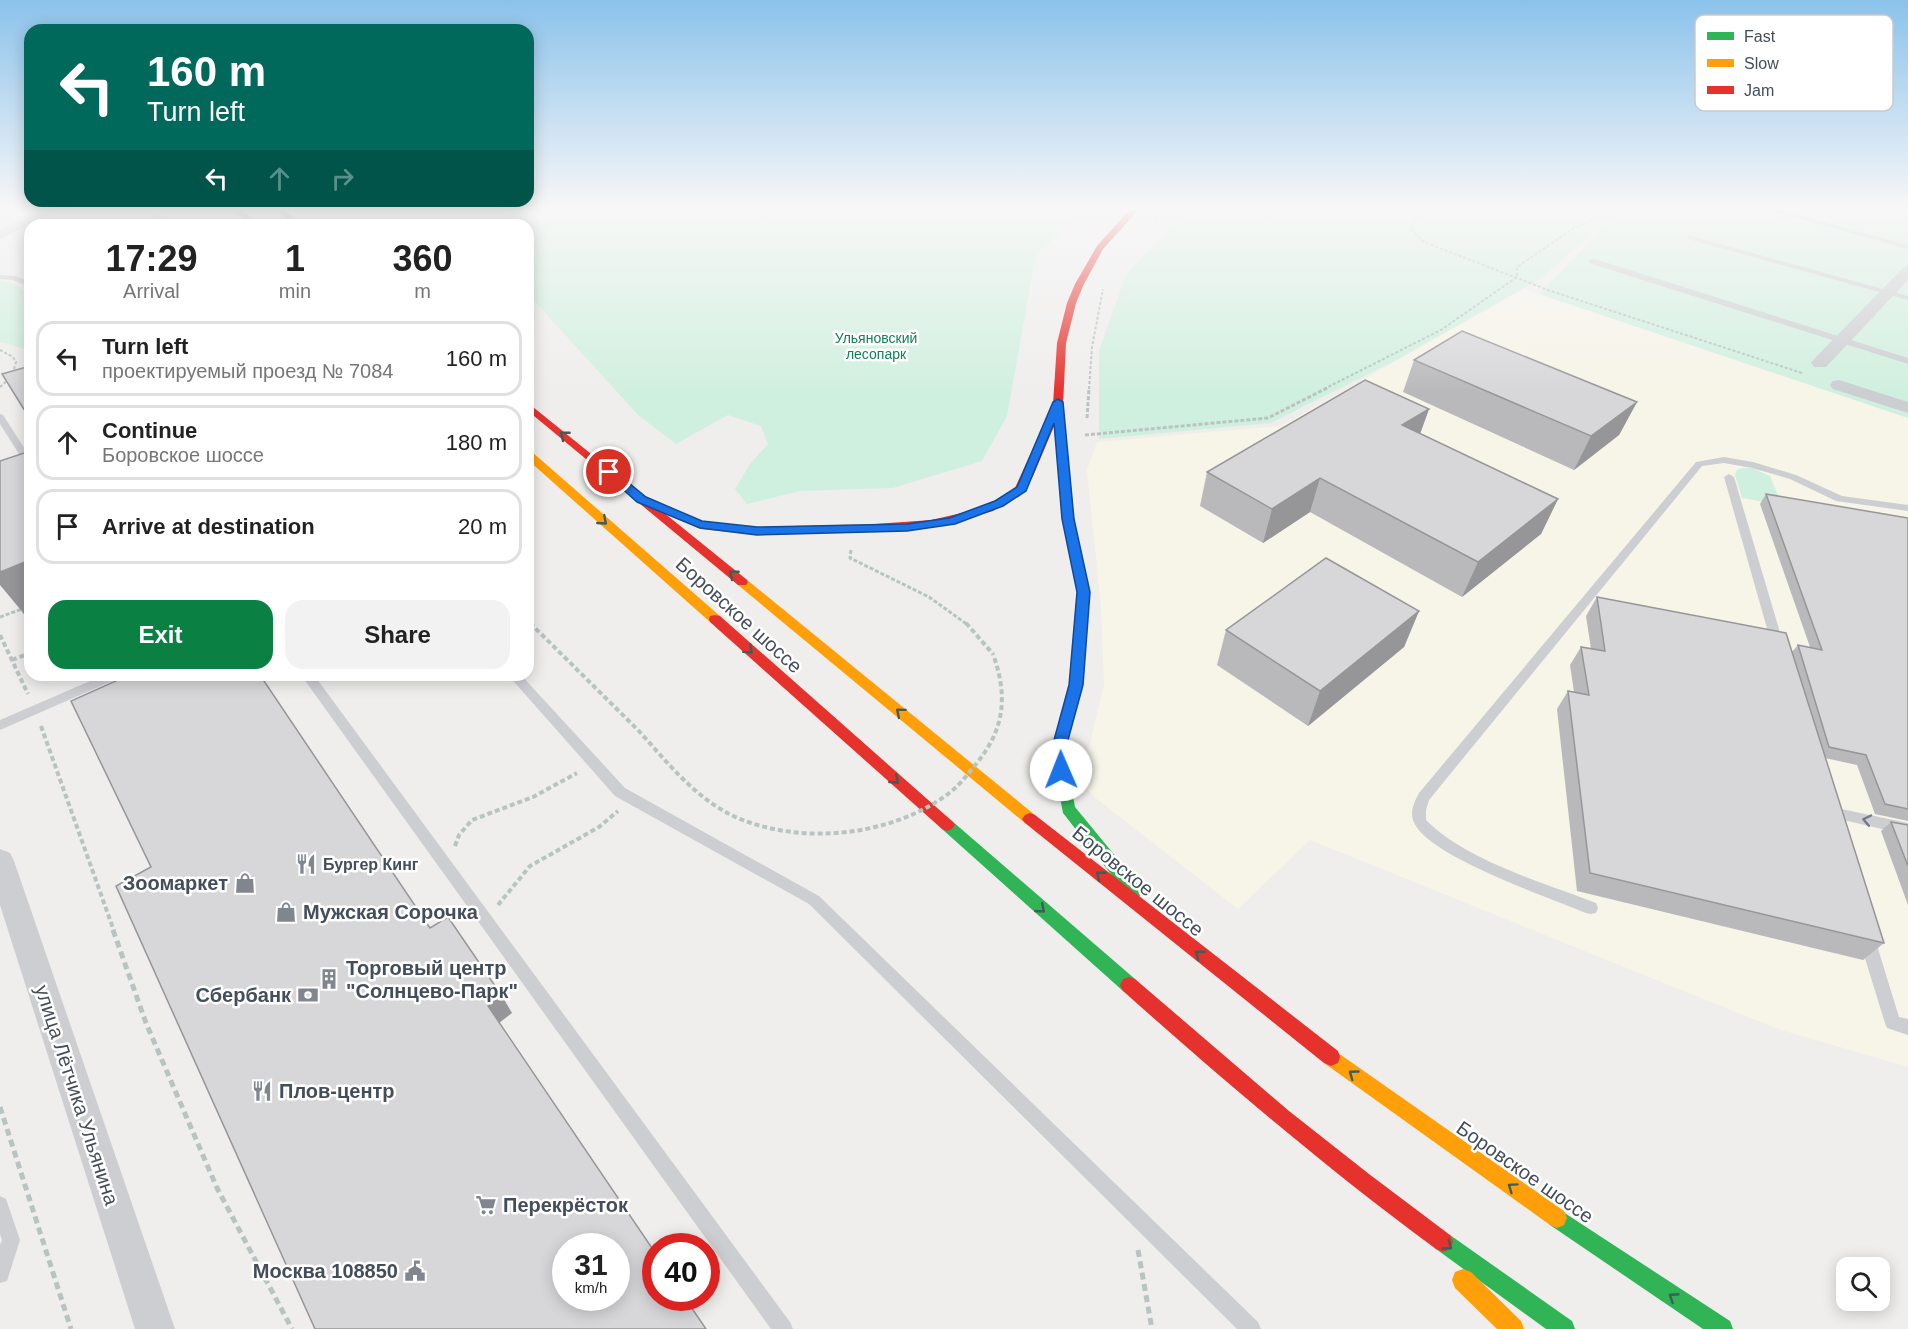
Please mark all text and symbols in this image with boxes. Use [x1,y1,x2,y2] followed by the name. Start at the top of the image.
[1695,15,1893,111] legend
[1744,28,1776,45] text: Fast
[48,48,126,126] icon: left
[147,48,266,95] text: 160 m
[1744,55,1779,72] text: Slow
[1744,82,1774,99] text: Jam
[147,97,245,127] text: Turn left
[200,162,233,195] icon: left
[263,162,296,195] icon: ahead
[326,162,359,195] icon: right
[105,238,197,279] text: 17:29
[285,238,305,279] text: 1
[392,238,453,279] text: 360
[123,280,180,302] text: Arrival
[279,280,311,302] text: min
[414,280,431,302] text: m
[835,330,917,362] park label: Ульяновский лесопарк
[102,334,188,359] text: Turn left
[51,342,84,375] icon: left
[446,346,507,371] text: 160 m
[102,360,393,382] text: проектируемый проезд № 7084
[102,418,197,443] text: Continue
[51,426,84,459] icon: ahead
[446,430,507,455] text: 180 m
[560,432,571,443] one-way arrow
[102,444,264,466] text: Боровское шоссе
[583,446,634,497] pin
[592,455,625,488] icon: arrive
[51,510,84,543] icon: arrive
[102,514,315,539] text: Arrive at destination
[458,514,507,539] text: 20 m
[596,514,607,525] one-way arrow
[671,553,807,677] street label: Боровское шоссе
[729,571,740,582] one-way arrow
[48,600,273,669] button: Exit
[285,600,510,669] button: Share
[742,643,753,654] one-way arrow
[896,708,907,719] one-way arrow
[1029,738,1093,802] position arrow
[888,773,899,784] one-way arrow
[1863,814,1873,827] one-way arrow
[1068,821,1208,941] street label: Боровское шоссе
[294,852,318,876] restaurant icon: Бургер Кинг
[323,856,419,873] place label: Бургер Кинг
[233,871,257,895] shop icon: Зоомаркет
[1095,871,1106,882] one-way arrow
[123,872,228,894] place label: Зоомаркет
[274,900,298,924] shop icon: Мужская Сорочка
[303,901,479,923] place label: Мужская Сорочка
[1034,902,1045,913] one-way arrow
[1195,951,1206,962] one-way arrow
[346,957,518,1002] place label: Торговый центр "Солнцево-Парк"
[317,967,341,991] building icon: Торговый центр "Солнцево-Парк"
[31,982,123,1209] street label: улица Лётчика Ульянина
[296,983,320,1007] bank icon: Сбербанк
[196,984,292,1006] place label: Сбербанк
[1349,1070,1360,1081] one-way arrow
[250,1079,274,1103] restaurant icon: Плов-центр
[279,1080,395,1102] place label: Плов-центр
[1452,1117,1598,1227] street label: Боровское шоссе
[1507,1183,1518,1194] one-way arrow
[474,1193,498,1217] supermarket icon: Перекрёсток
[503,1194,629,1216] place label: Перекрёсток
[642,1233,720,1311] speed limit sign: 40
[1442,1239,1453,1250] one-way arrow
[574,1248,608,1281] text: 31
[1836,1257,1890,1311] map controls
[1836,1257,1890,1311] button: search
[403,1259,427,1283] public building icon: Москва 108850
[253,1260,398,1282] place label: Москва 108850
[575,1279,607,1296] text: km/h
[1669,1293,1680,1304] one-way arrow

